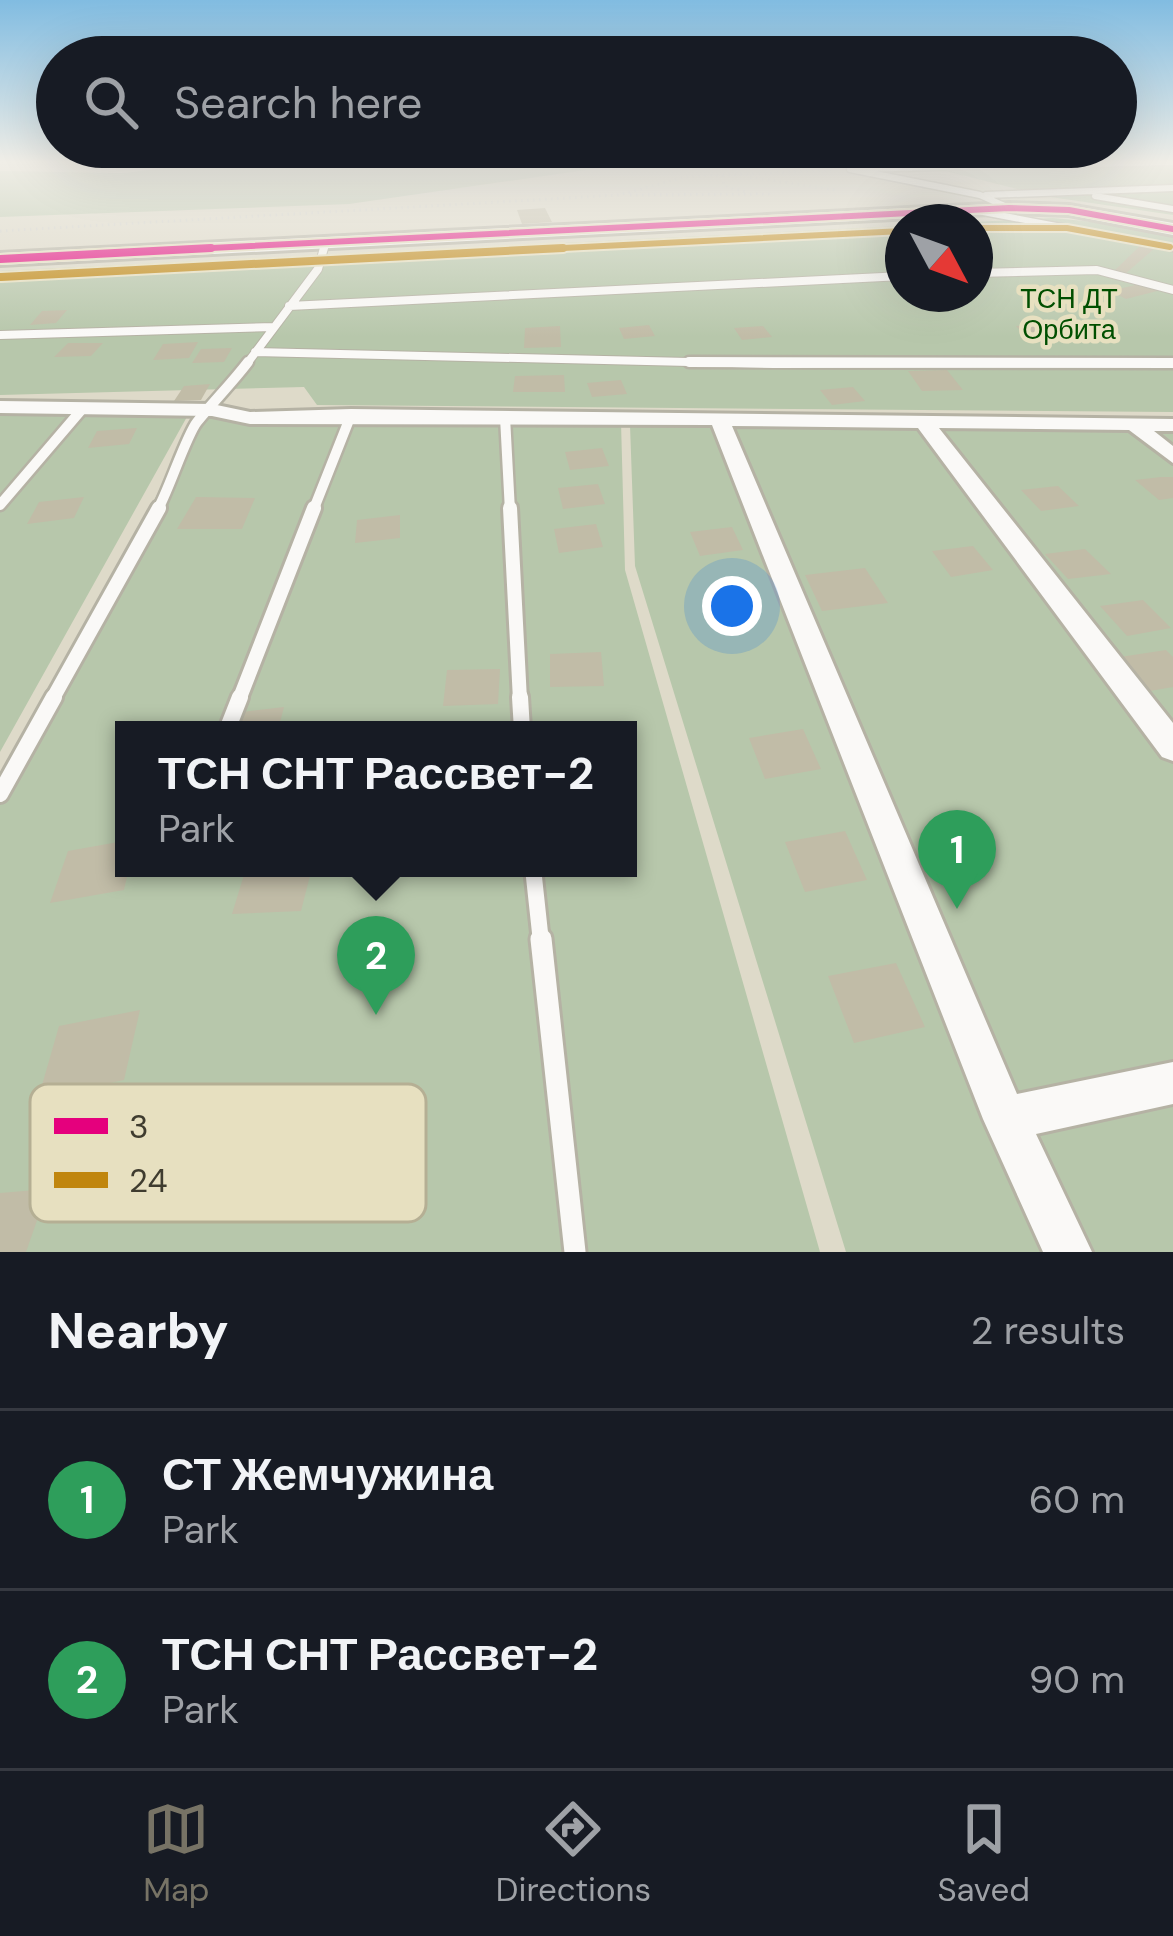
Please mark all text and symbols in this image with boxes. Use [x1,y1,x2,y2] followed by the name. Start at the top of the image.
[36,36,1137,168] search box
[78,69,144,135] icon: search
[174,73,422,132] text: Search here
[885,204,993,312] north arrow
[1020,281,1118,347] park label: ТСН ДТ Орбита
[702,576,762,636] your location
[115,721,637,877] popup
[158,744,594,803] text: ТСН СНТ Рассвет-2
[158,803,235,854] text: Park
[918,810,996,909] pin: 1
[337,916,415,1015] pin: 2
[30,1084,426,1222] legend
[129,1105,149,1148] text: 3
[129,1159,167,1202] text: 24
[48,1297,229,1364] text: Nearby
[971,1305,1125,1356] text: 2 results
[162,1445,493,1504] text: СТ Жемчужина
[80,1474,94,1525] text: 1
[1029,1474,1125,1525] text: 60 m
[162,1504,239,1555] text: Park
[162,1625,598,1684] text: ТСН СНТ Рассвет-2
[76,1654,98,1705] text: 2
[1029,1654,1125,1705] text: 90 m
[162,1684,239,1735] text: Park
[143,1796,210,1911] tab: Map
[496,1796,651,1911] tab: Directions
[937,1796,1030,1911] tab: Saved

